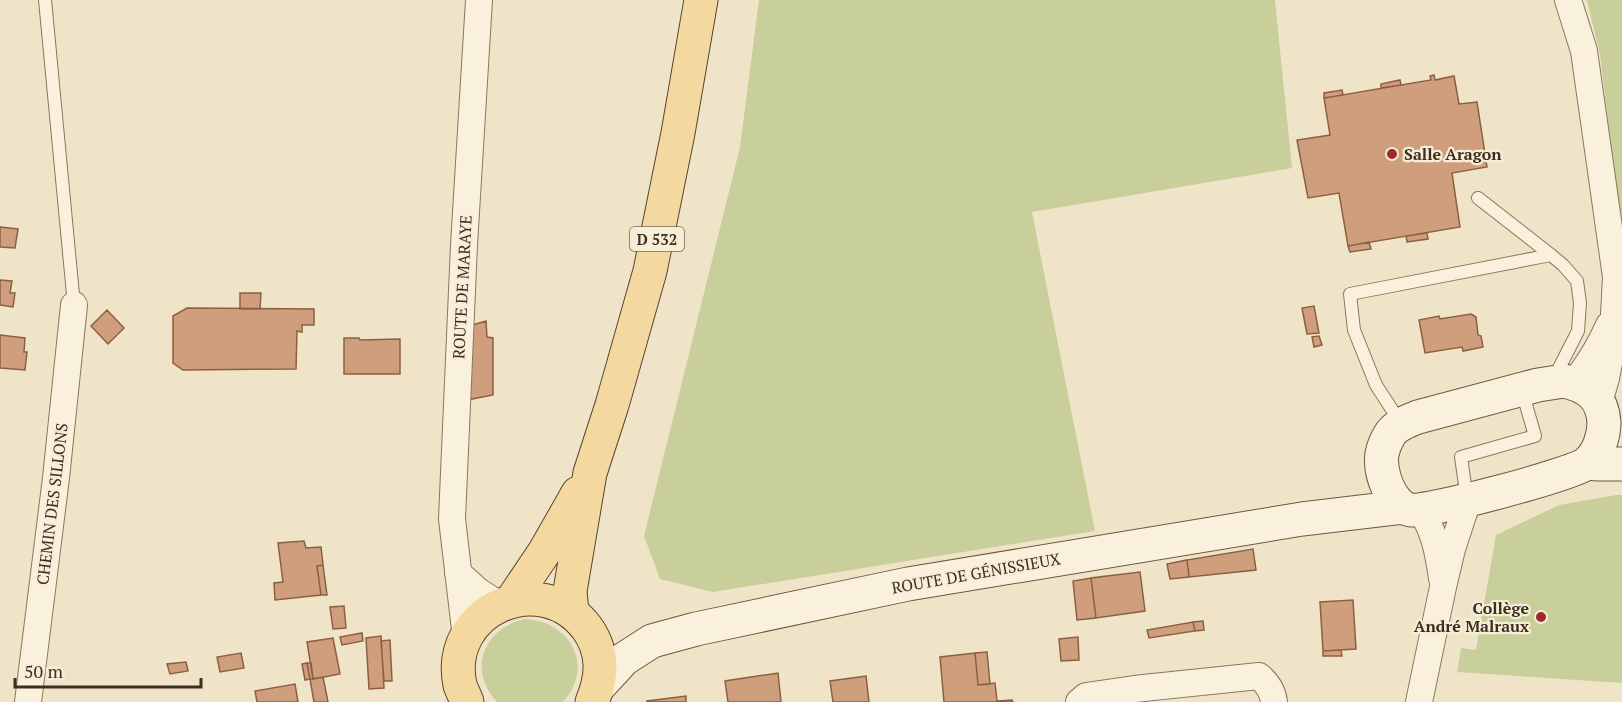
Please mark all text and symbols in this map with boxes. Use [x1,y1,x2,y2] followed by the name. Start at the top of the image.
[1404,143,1502,165] place label: Salle Aragon
[1385,147,1399,161] marker: Salle Aragon
[447,215,477,359] street label: ROUTE DE MARAYE
[630,227,684,251] road number: D 532
[31,422,73,586] street label: CHEMIN DES SILLONS
[890,547,1062,599] street label: ROUTE DE GÉNISSIEUX
[1414,597,1529,637] place label: Collège André Malraux
[1534,610,1548,624] marker: Collège André Malraux
[15,651,201,689] scale bar
[24,659,64,683] text: 50 m

